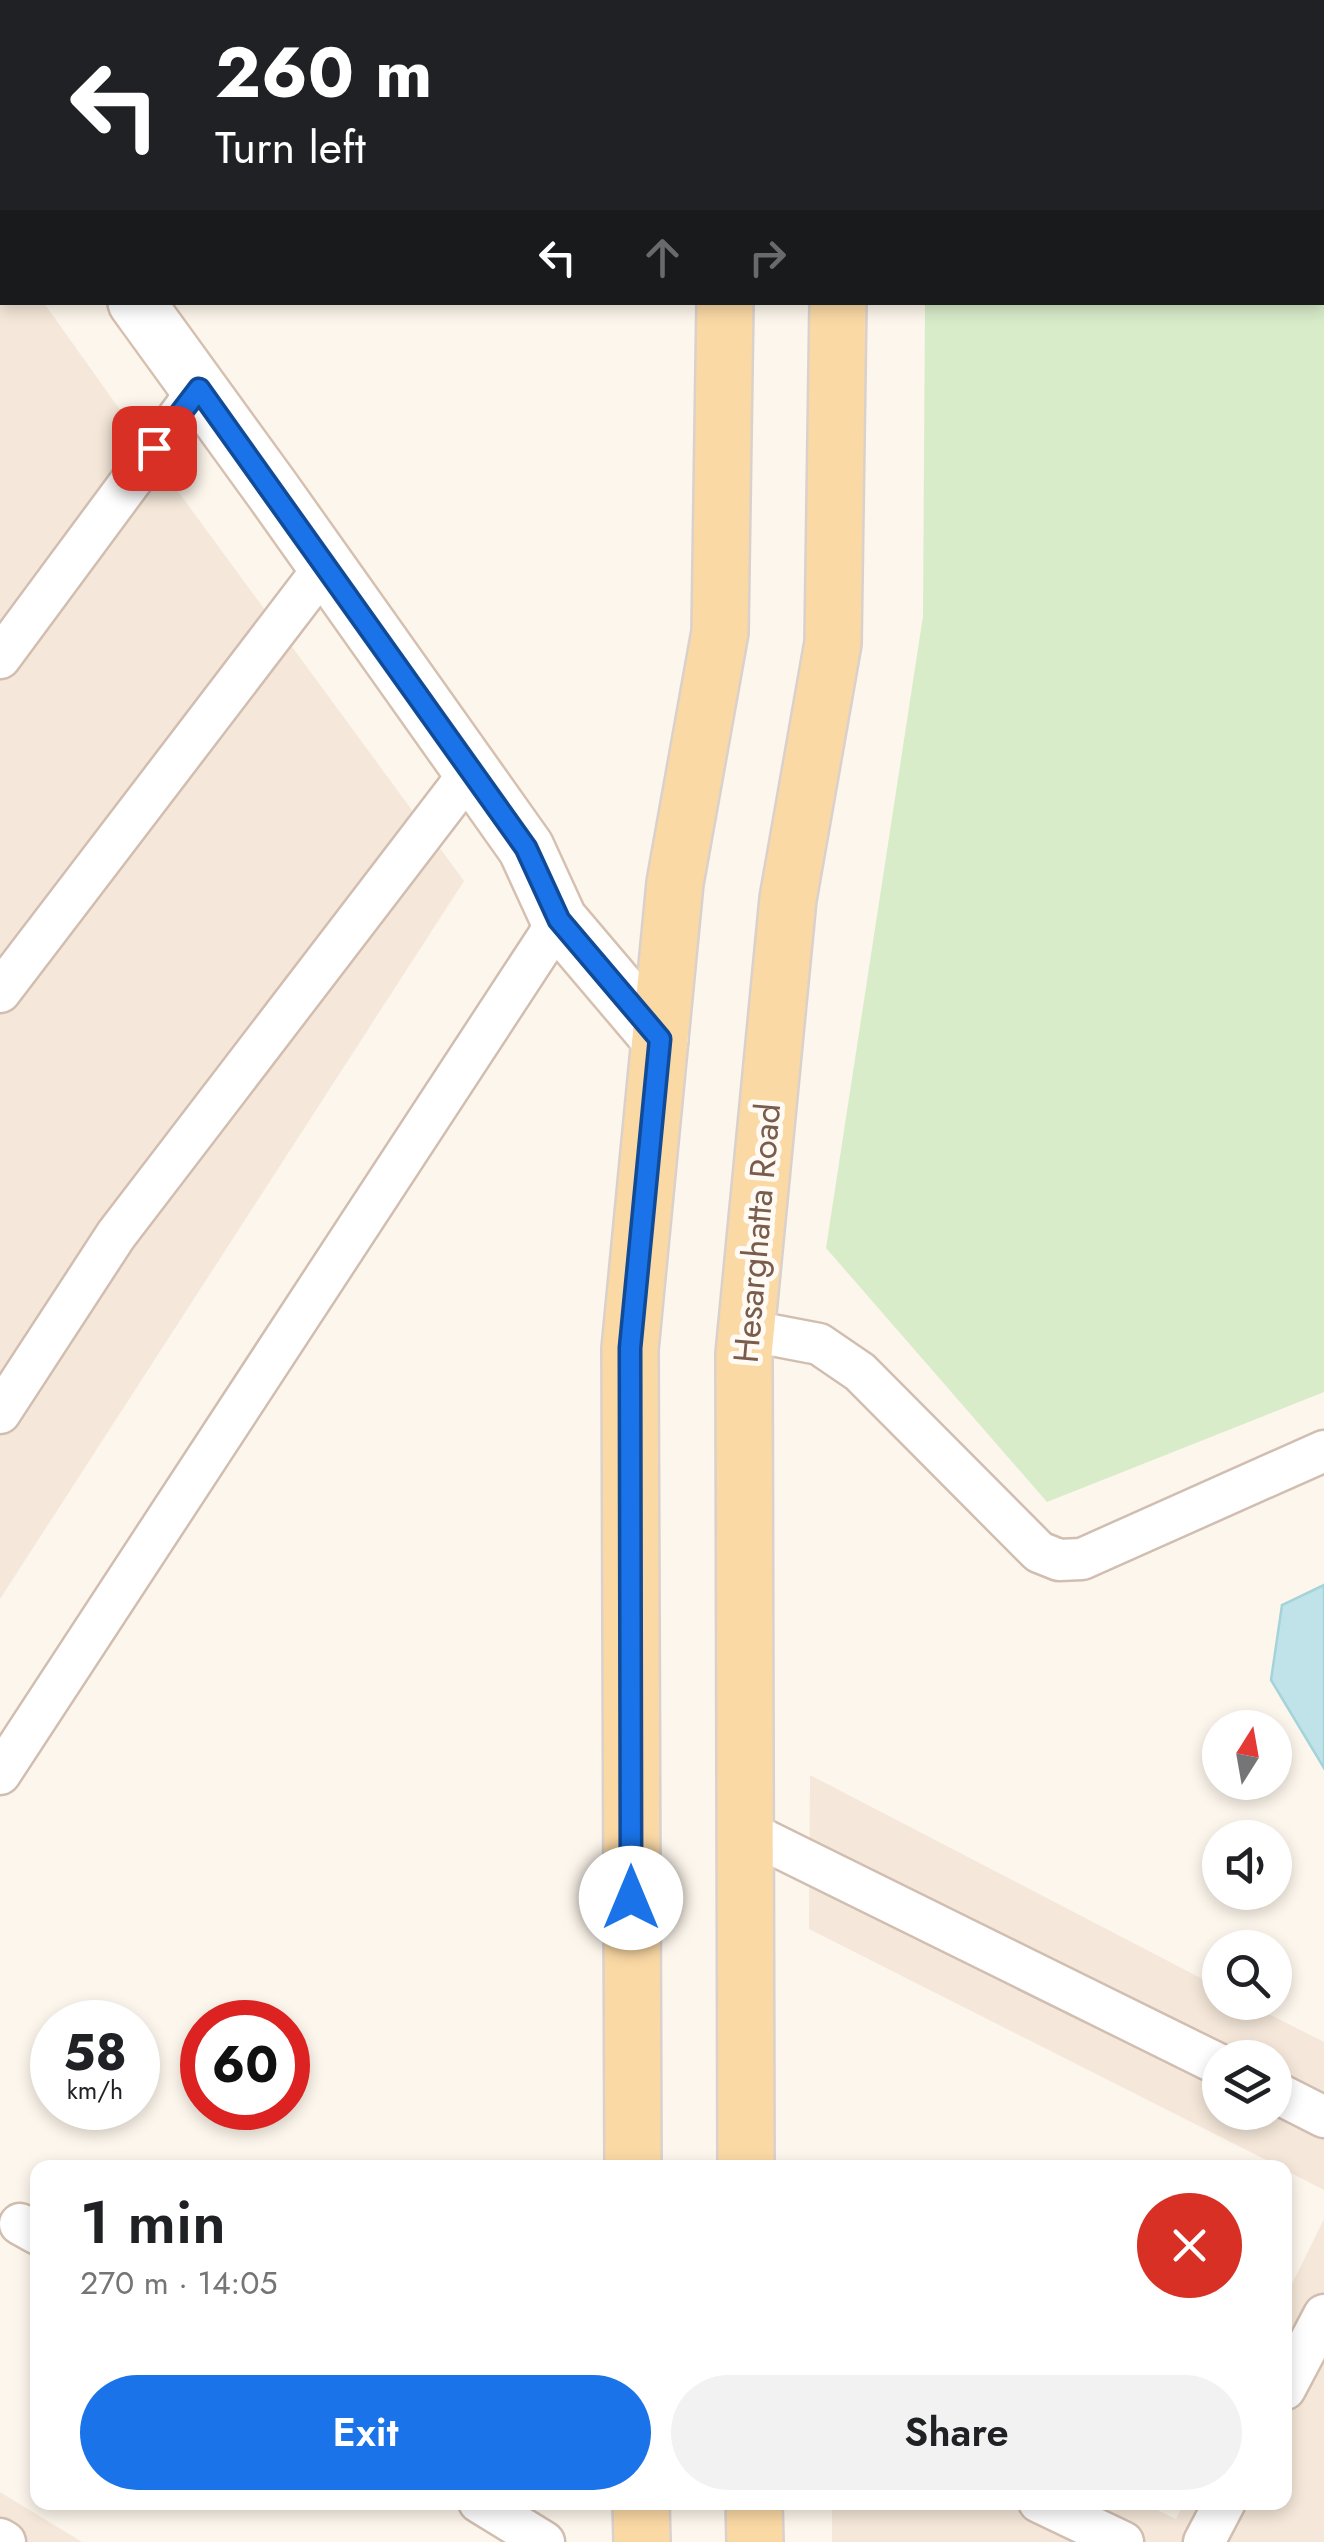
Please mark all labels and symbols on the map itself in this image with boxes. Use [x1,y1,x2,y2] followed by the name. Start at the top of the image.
[112,406,197,491] pin
[721,1101,793,1365] street label: Hesarghatta Road
[1202,1710,1292,1800] north arrow
[579,1846,683,1950] position arrow
[180,2000,310,2130] speed limit sign: 60

